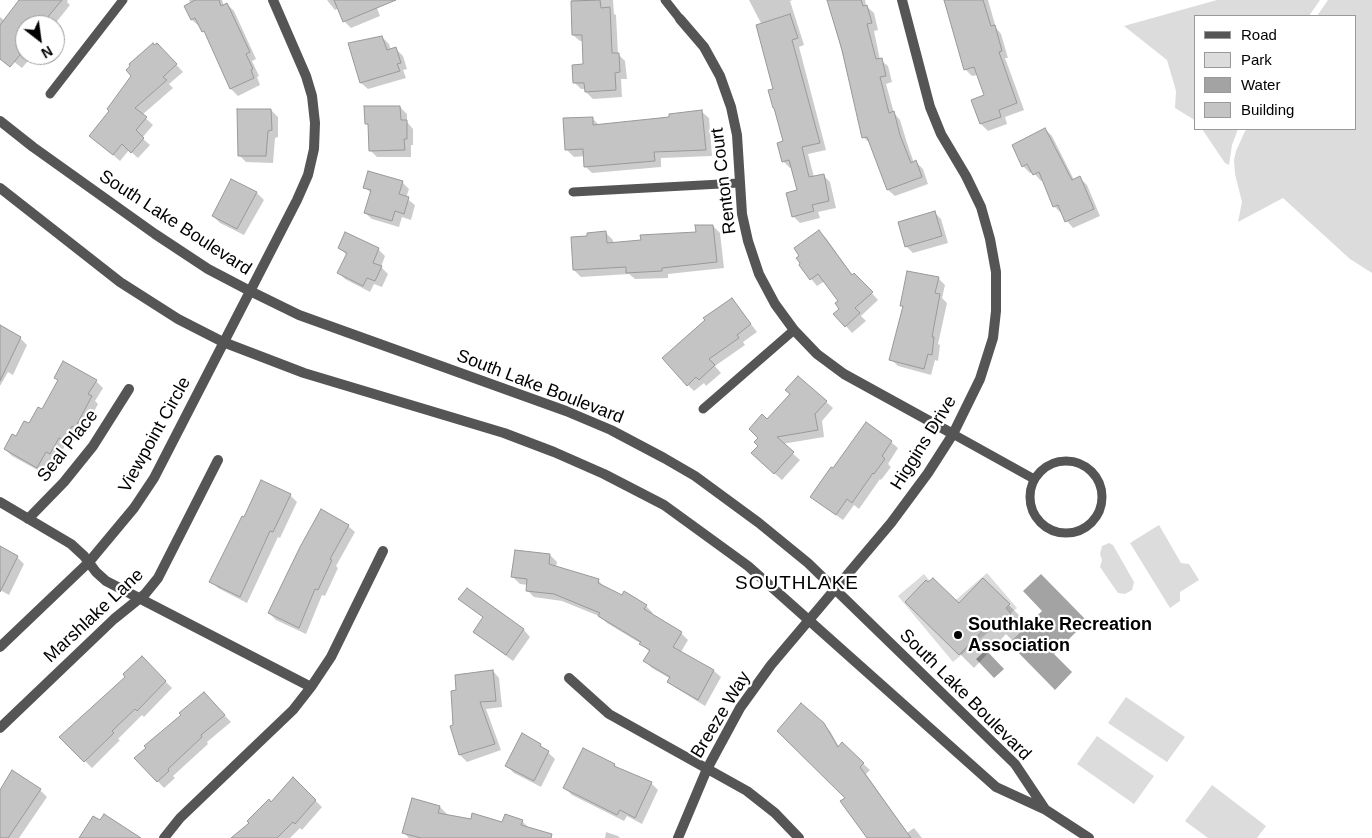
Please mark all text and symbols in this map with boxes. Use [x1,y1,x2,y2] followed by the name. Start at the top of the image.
[15,15,65,65] north arrow
[1194,15,1357,130] legend
[1241,26,1277,43] text: Road
[39,43,55,62] text: N
[1241,51,1272,68] text: Park
[1241,76,1280,93] text: Water
[1241,101,1294,118] text: Building
[707,127,741,235] street label: Renton Court
[95,166,255,280] street label: South Lake Boulevard
[453,345,627,429] street label: South Lake Boulevard
[114,373,196,497] street label: Viewpoint Circle
[886,392,962,494] street label: Higgins Drive
[33,405,103,487] street label: Seal Place
[40,564,148,668] street label: Marshlake Lane
[734,573,860,595] district label: SOUTHLAKE
[968,614,1152,656] place label: Southlake Recreation Association
[895,625,1035,765] street label: South Lake Boulevard
[952,629,964,641] marker: Southlake Recreation Association
[687,668,755,762] street label: Breeze Way

